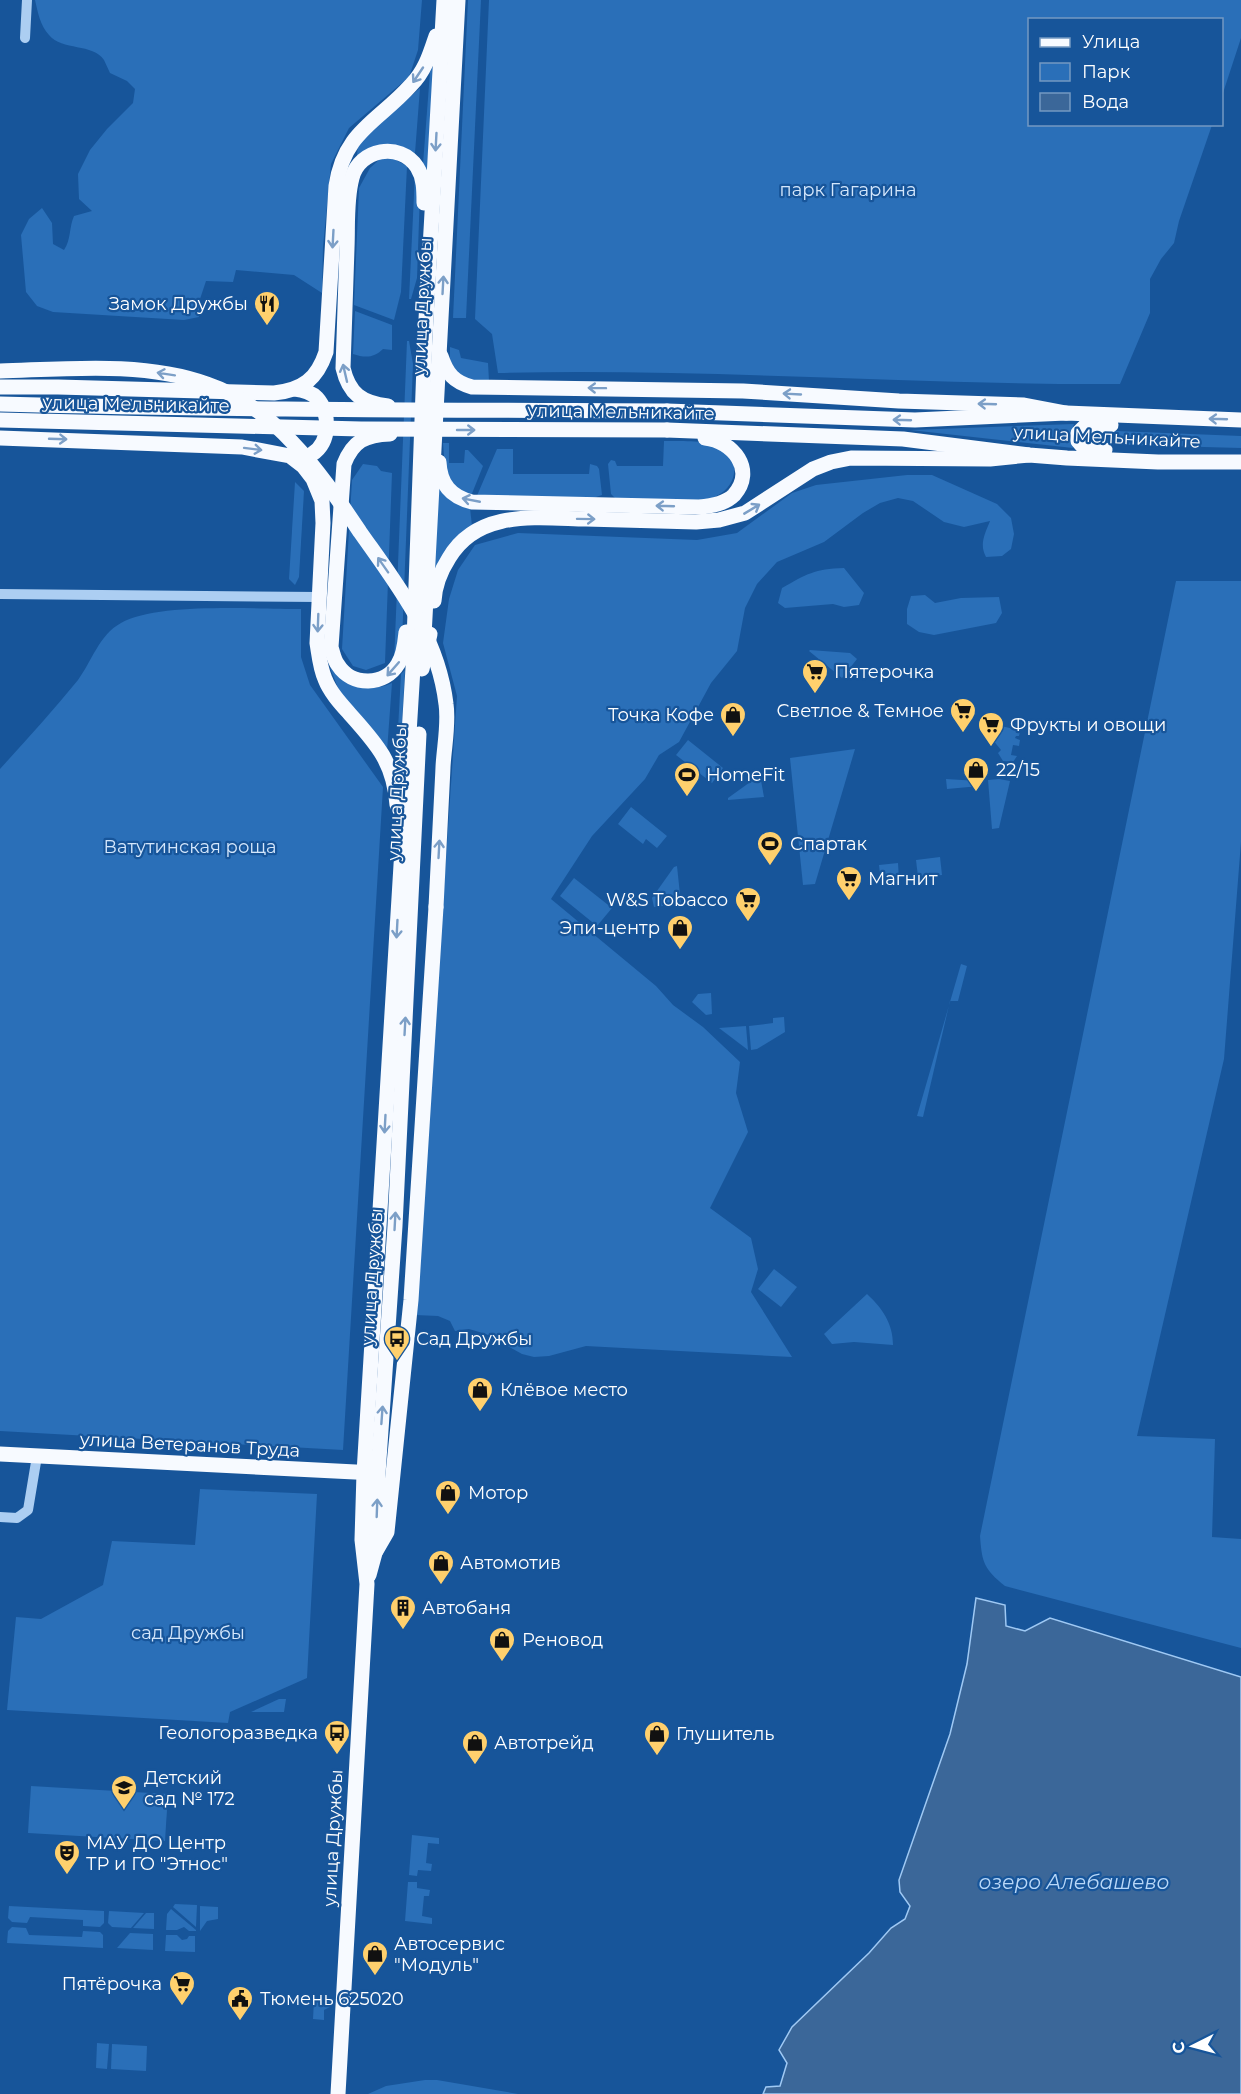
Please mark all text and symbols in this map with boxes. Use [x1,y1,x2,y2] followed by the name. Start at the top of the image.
[1028,18,1223,126] legend
[1082,31,1140,53] text: Улица
[1082,61,1131,83] text: Парк
[412,67,425,84] one-way arrow
[1082,91,1129,113] text: Вода
[430,132,441,152] one-way arrow
[780,179,916,201] park label: парк Гагарина
[327,229,338,249] one-way arrow
[407,237,437,376] street label: улица Дружбы
[438,276,449,296] one-way arrow
[252,289,282,327] restaurant icon: Замок Дружбы
[109,293,248,315] place label: Замок Дружбы
[339,364,351,383] one-way arrow
[156,368,176,379] one-way arrow
[588,382,608,394] one-way arrow
[783,389,803,400] one-way arrow
[41,391,230,417] street label: улица Мельникайте
[977,398,997,409] one-way arrow
[526,399,715,425] street label: улица Мельникайте
[1209,413,1229,425] one-way arrow
[893,414,913,426] one-way arrow
[1012,421,1201,453] street label: улица Мельникайте
[456,424,476,436] one-way arrow
[48,433,68,445] one-way arrow
[243,443,263,454] one-way arrow
[461,494,481,505] one-way arrow
[656,501,676,512] one-way arrow
[743,502,760,514] one-way arrow
[576,514,596,525] one-way arrow
[377,557,389,574] one-way arrow
[312,612,323,632] one-way arrow
[800,657,830,695] supermarket icon: Пятерочка
[386,661,400,676] one-way arrow
[834,661,934,683] place label: Пятерочка
[948,696,978,734] supermarket icon: Светлое & Темное
[718,700,748,738] shop icon: Точка Кофе
[776,700,944,722] place label: Светлое & Темное
[608,704,714,726] place label: Точка Кофе
[976,710,1006,748] supermarket icon: Фрукты и овощи
[1010,714,1166,736] place label: Фрукты и овощи
[382,723,412,862] street label: улица Дружбы
[961,755,991,793] shop icon: 22/15
[996,759,1040,781] place label: 22/15
[672,760,702,798] sports icon: HomeFit
[706,764,785,786] place label: HomeFit
[755,829,785,867] sports icon: Спартак
[790,833,868,855] place label: Спартак
[103,836,277,858] park label: Ватутинская роща
[433,840,444,860] one-way arrow
[834,864,864,902] supermarket icon: Магнит
[868,868,938,890] place label: Магнит
[733,885,763,923] supermarket icon: W&S Tobacco
[606,889,728,911] place label: W&S Tobacco
[665,913,695,951] shop icon: Эпи-центр
[559,917,660,939] place label: Эпи-центр
[391,918,402,938] one-way arrow
[399,1016,410,1036] one-way arrow
[380,1113,391,1133] one-way arrow
[356,1208,388,1347] street label: улица Дружбы
[390,1211,401,1231] one-way arrow
[382,1324,412,1362] bus stop icon: Сад Дружбы
[416,1328,533,1350] place label: Сад Дружбы
[465,1375,495,1413] shop icon: Клёвое место
[500,1379,628,1401] place label: Клёвое место
[377,1406,388,1426] one-way arrow
[78,1428,301,1462] street label: улица Ветеранов Труда
[433,1478,463,1516] shop icon: Мотор
[468,1482,528,1504] place label: Мотор
[371,1499,382,1519] one-way arrow
[426,1548,456,1586] shop icon: Автомотив
[460,1552,561,1574] place label: Автомотив
[388,1593,418,1631] building icon: Автобаня
[422,1597,511,1619] place label: Автобаня
[131,1622,245,1644] park label: сад Дружбы
[487,1625,517,1663] shop icon: Реновод
[522,1629,604,1651] place label: Реновод
[322,1718,352,1756] bus stop icon: Геологоразведка
[642,1719,672,1757] shop icon: Глушитель
[158,1722,318,1744] place label: Геологоразведка
[676,1723,775,1745] place label: Глушитель
[460,1728,490,1766] shop icon: Автотрейд
[494,1732,594,1754] place label: Автотрейд
[144,1767,235,1810] place label: Детский сад № 172
[318,1769,348,1908] street label: улица Дружбы
[109,1773,139,1811] school or university icon: Детский сад № 172
[86,1832,228,1875] place label: МАУ ДО Центр ТР и ГО "Этнос"
[52,1838,82,1876] theatre icon: МАУ ДО Центр ТР и ГО "Этнос"
[979,1870,1169,1894] water label: озеро Алебашево
[394,1933,505,1976] place label: Автосервис "Модуль"
[360,1939,390,1977] shop icon: Автосервис "Модуль"
[167,1969,197,2007] supermarket icon: Пятёрочка
[62,1973,162,1995] place label: Пятёрочка
[225,1984,255,2022] public building icon: Тюмень 625020
[260,1988,404,2010] place label: Тюмень 625020
[1163,2016,1223,2076] north arrow
[1168,2040,1189,2054] text: С

